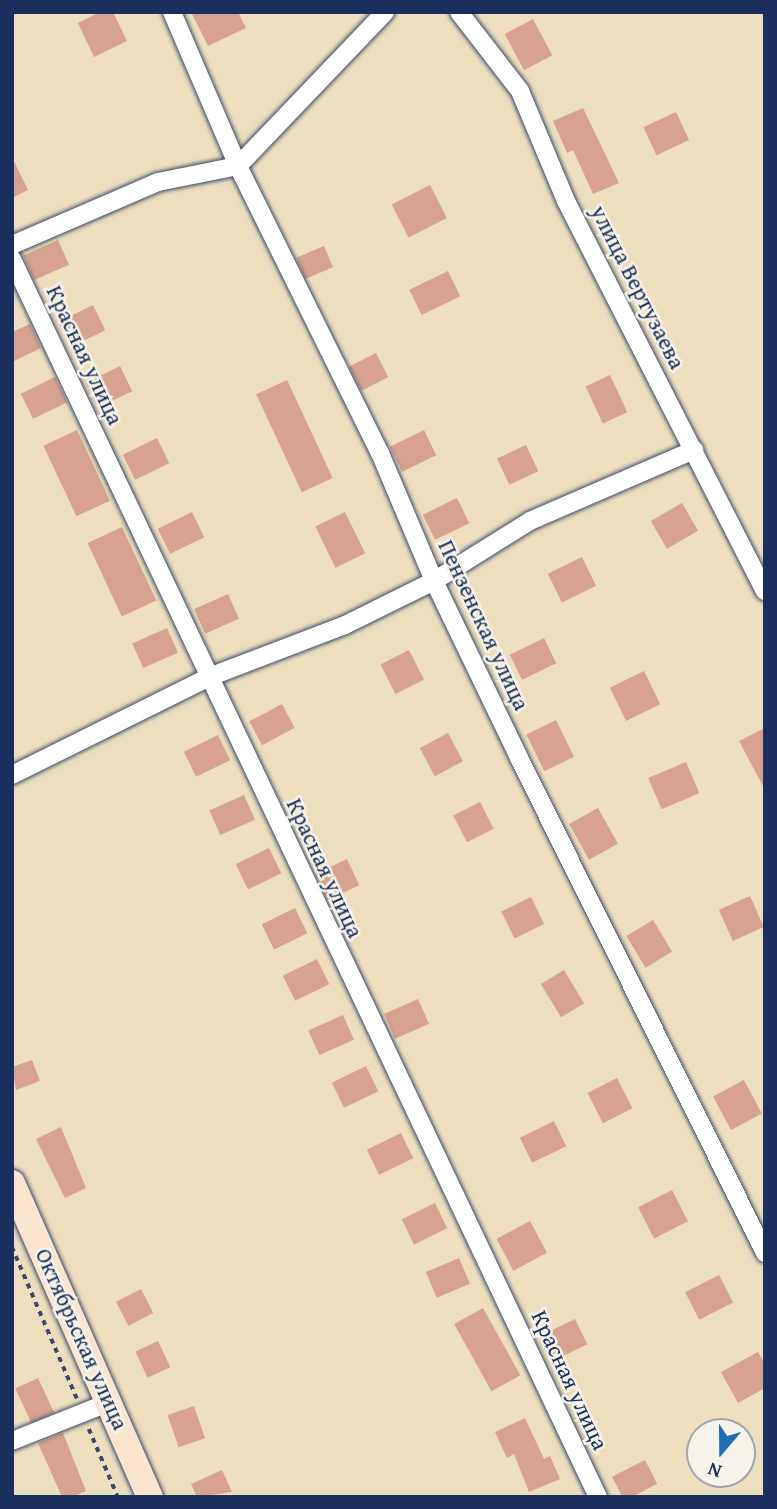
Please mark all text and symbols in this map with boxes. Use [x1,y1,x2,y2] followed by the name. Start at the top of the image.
[585,200,691,374] street label: улица Вертузаева
[41,281,129,429] street label: Красная улица
[432,535,536,715] street label: Пензенская улица
[281,794,369,942] street label: Красная улица
[30,1244,134,1434] street label: Октябрьская улица
[526,1306,614,1454] street label: Красная улица
[686,1418,756,1488] north arrow
[704,1456,725,1486] text: N

